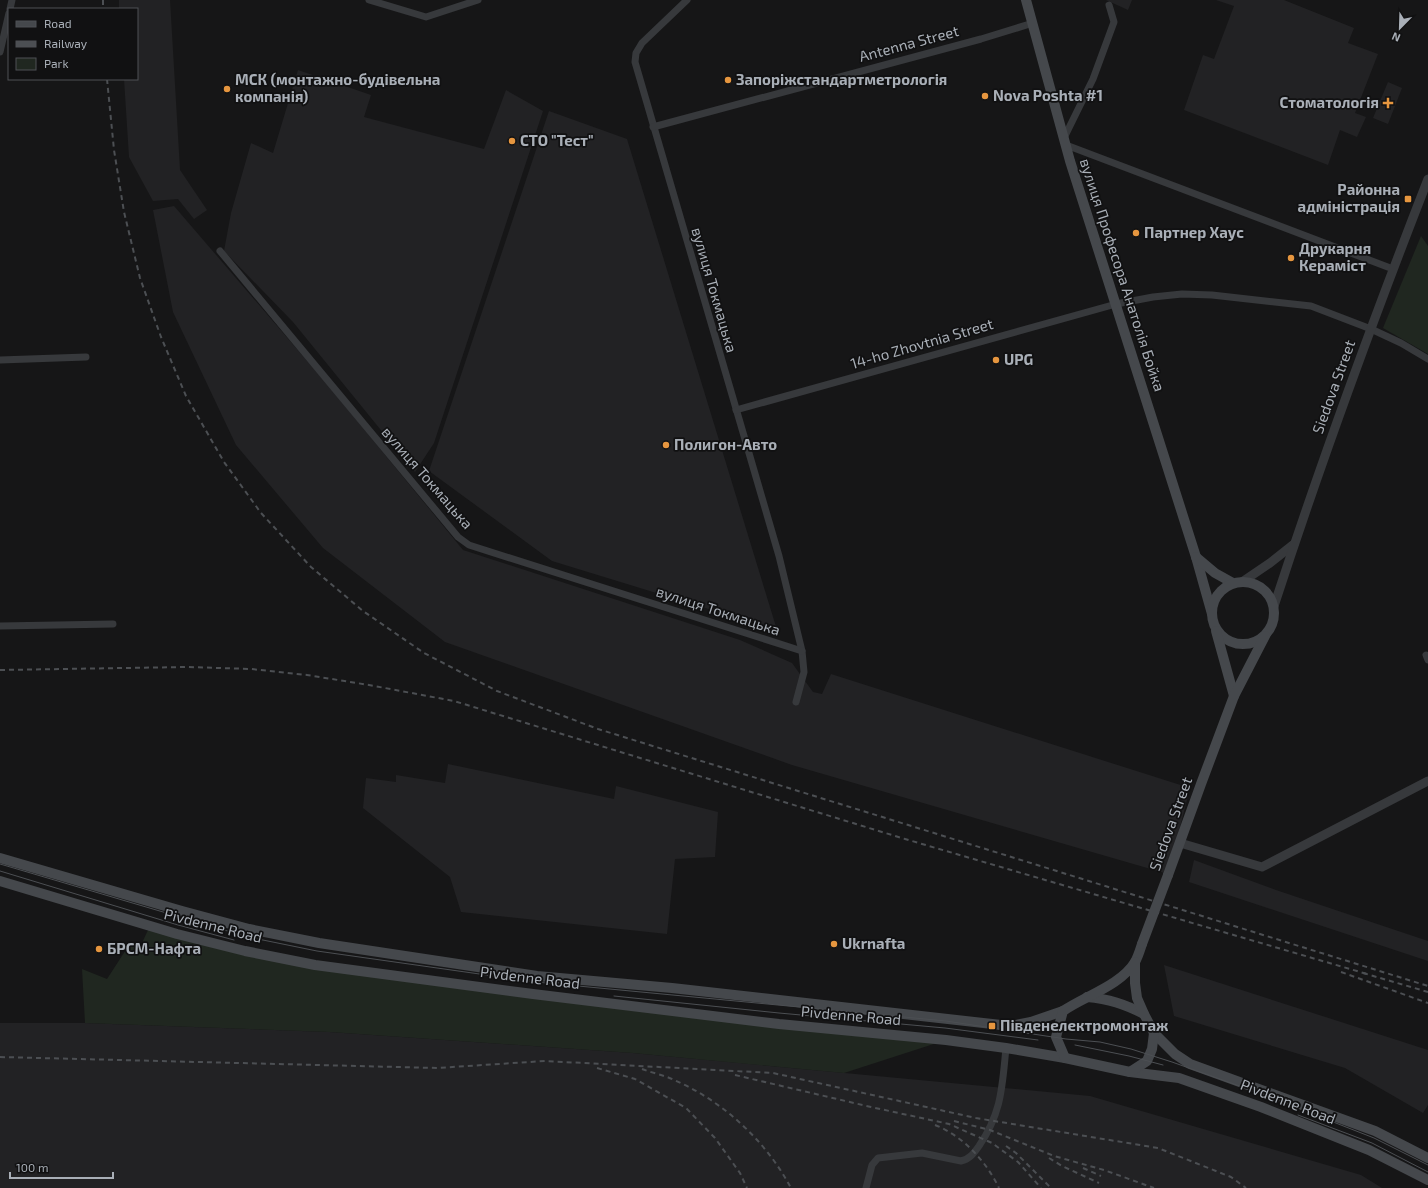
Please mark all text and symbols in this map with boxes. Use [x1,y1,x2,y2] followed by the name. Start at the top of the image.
[8,8,138,80] legend
[1380,8,1420,48] north arrow
[44,16,72,30] text: Road
[857,21,961,65] street label: Antenna Street
[1390,30,1402,45] text: N
[44,36,88,50] text: Railway
[44,56,69,70] text: Park
[235,70,440,105] place label: МСК (монтажно-будівельна компанія)
[736,70,947,88] place label: Запоріжстандартметрологія
[723,75,733,85] marker: Запоріжстандартметрологія
[222,84,232,94] marker: МСК (монтажно-будівельна компанія)
[993,86,1103,104] place label: Nova Poshta #1
[980,91,990,101] marker: Nova Poshta #1
[1279,93,1379,111] place label: Стоматологія
[1382,97,1394,109] marker: Стоматологія
[520,131,594,149] place label: СТО "Тест"
[507,136,517,146] marker: СТО "Тест"
[1076,156,1169,394] street label: вулиця Професора Анатолія Бойка
[1298,180,1400,215] place label: Районна адміністрація
[1403,194,1413,204] marker: Районна адміністрація
[1144,223,1244,241] place label: Партнер Хаус
[688,225,741,355] street label: вулиця Токмацька
[1131,228,1141,238] marker: Партнер Хаус
[1299,239,1371,274] place label: Друкарня Кераміст
[1286,253,1296,263] marker: Друкарня Кераміст
[848,314,995,372] street label: 14-ho Zhovtnia Street
[1308,337,1358,436] street label: Siedova Street
[1004,350,1033,368] place label: UPG
[991,355,1001,365] marker: UPG
[378,423,477,533] street label: вулиця Токмацька
[674,435,777,453] place label: Полигон-Авто
[661,440,671,450] marker: Полигон-Авто
[654,581,783,640] street label: вулиця Токмацька
[1145,774,1195,873] street label: Siedova Street
[162,904,264,946] street label: Pivdenne Road
[842,934,905,952] place label: Ukrnafta
[107,939,201,957] place label: БРСМ-Нафта
[829,939,839,949] marker: Ukrnafta
[94,944,104,954] marker: БРСМ-Нафта
[479,962,581,992] street label: Pivdenne Road
[800,1002,902,1028] street label: Pivdenne Road
[1000,1016,1169,1034] place label: Південелектромонтаж
[987,1021,997,1031] marker: Південелектромонтаж
[1238,1075,1338,1127] street label: Pivdenne Road
[10,1154,113,1180] scale bar
[16,1160,48,1174] text: 100 m

